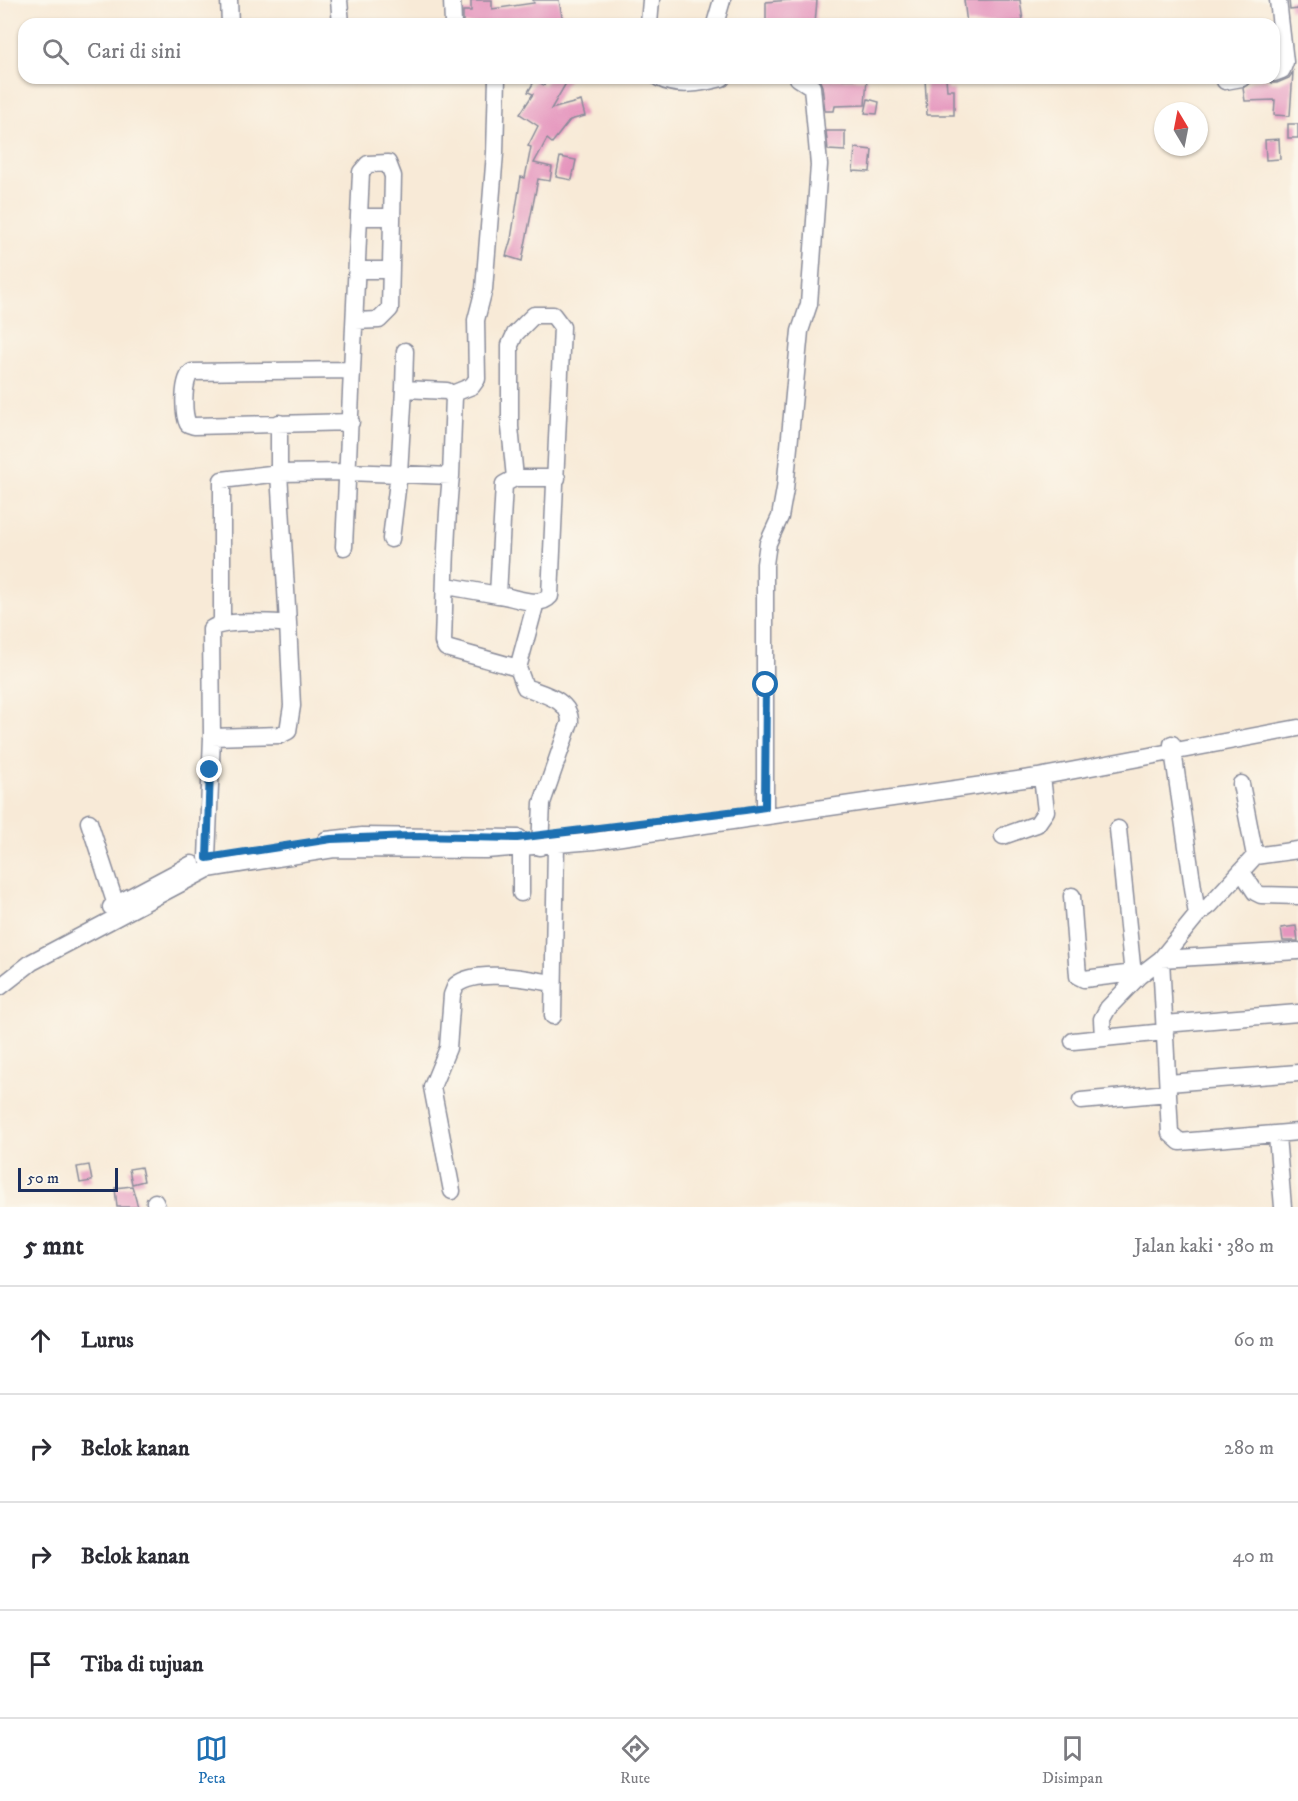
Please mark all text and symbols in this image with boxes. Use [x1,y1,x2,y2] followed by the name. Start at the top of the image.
[18,18,1280,84] search box
[39,35,72,68] icon: search
[87,38,181,65] text: Cari di sini
[1154,102,1208,156] north arrow
[752,671,778,697] route start
[196,756,222,782] route end
[18,1165,118,1192] scale bar
[27,1168,59,1188] text: 50 m
[24,1230,84,1263] text: 5 mnt
[1134,1234,1274,1259] text: Jalan kaki · 380 m
[24,1324,57,1357] icon: ahead
[81,1327,134,1354] text: Lurus
[1234,1328,1274,1353] text: 60 m
[24,1432,57,1465] icon: right
[81,1435,189,1462] text: Belok kanan
[1224,1436,1274,1461] text: 280 m
[24,1540,57,1573] icon: right
[81,1543,189,1570] text: Belok kanan
[1232,1544,1274,1569] text: 40 m
[24,1648,57,1681] icon: arrive
[81,1651,203,1678] text: Tiba di tujuan
[195,1732,228,1788] tab: Peta
[619,1732,652,1788] tab: Rute
[1042,1732,1103,1788] tab: Disimpan

